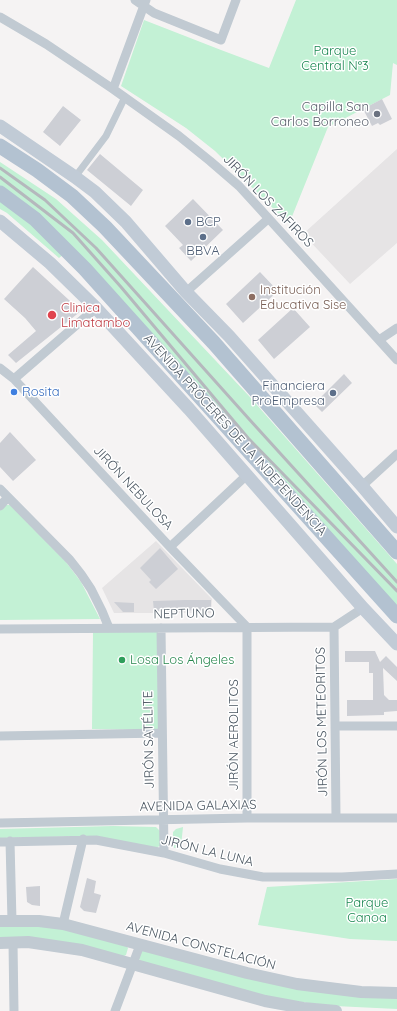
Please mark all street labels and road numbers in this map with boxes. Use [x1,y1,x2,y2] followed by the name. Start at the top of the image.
[220,151,316,251] street label: JIRÓN LOS ZAFIROS
[140,331,330,539] street label: AVENIDA PRÓCERES DE LA INDEPENDENCIA
[90,443,176,533] street label: JIRÓN NEBULOSA
[153,606,215,622] street label: NEPTUNO
[313,647,331,797] street label: JIRÓN LOS METEORITOS
[226,679,242,791] street label: JIRÓN AEROLITOS
[140,691,158,789] street label: JIRÓN SATÉLITE
[139,797,257,815] street label: AVENIDA GALAXIAS
[159,832,255,870] street label: JIRÓN LA LUNA
[125,919,277,973] street label: AVENIDA CONSTELACIÓN

